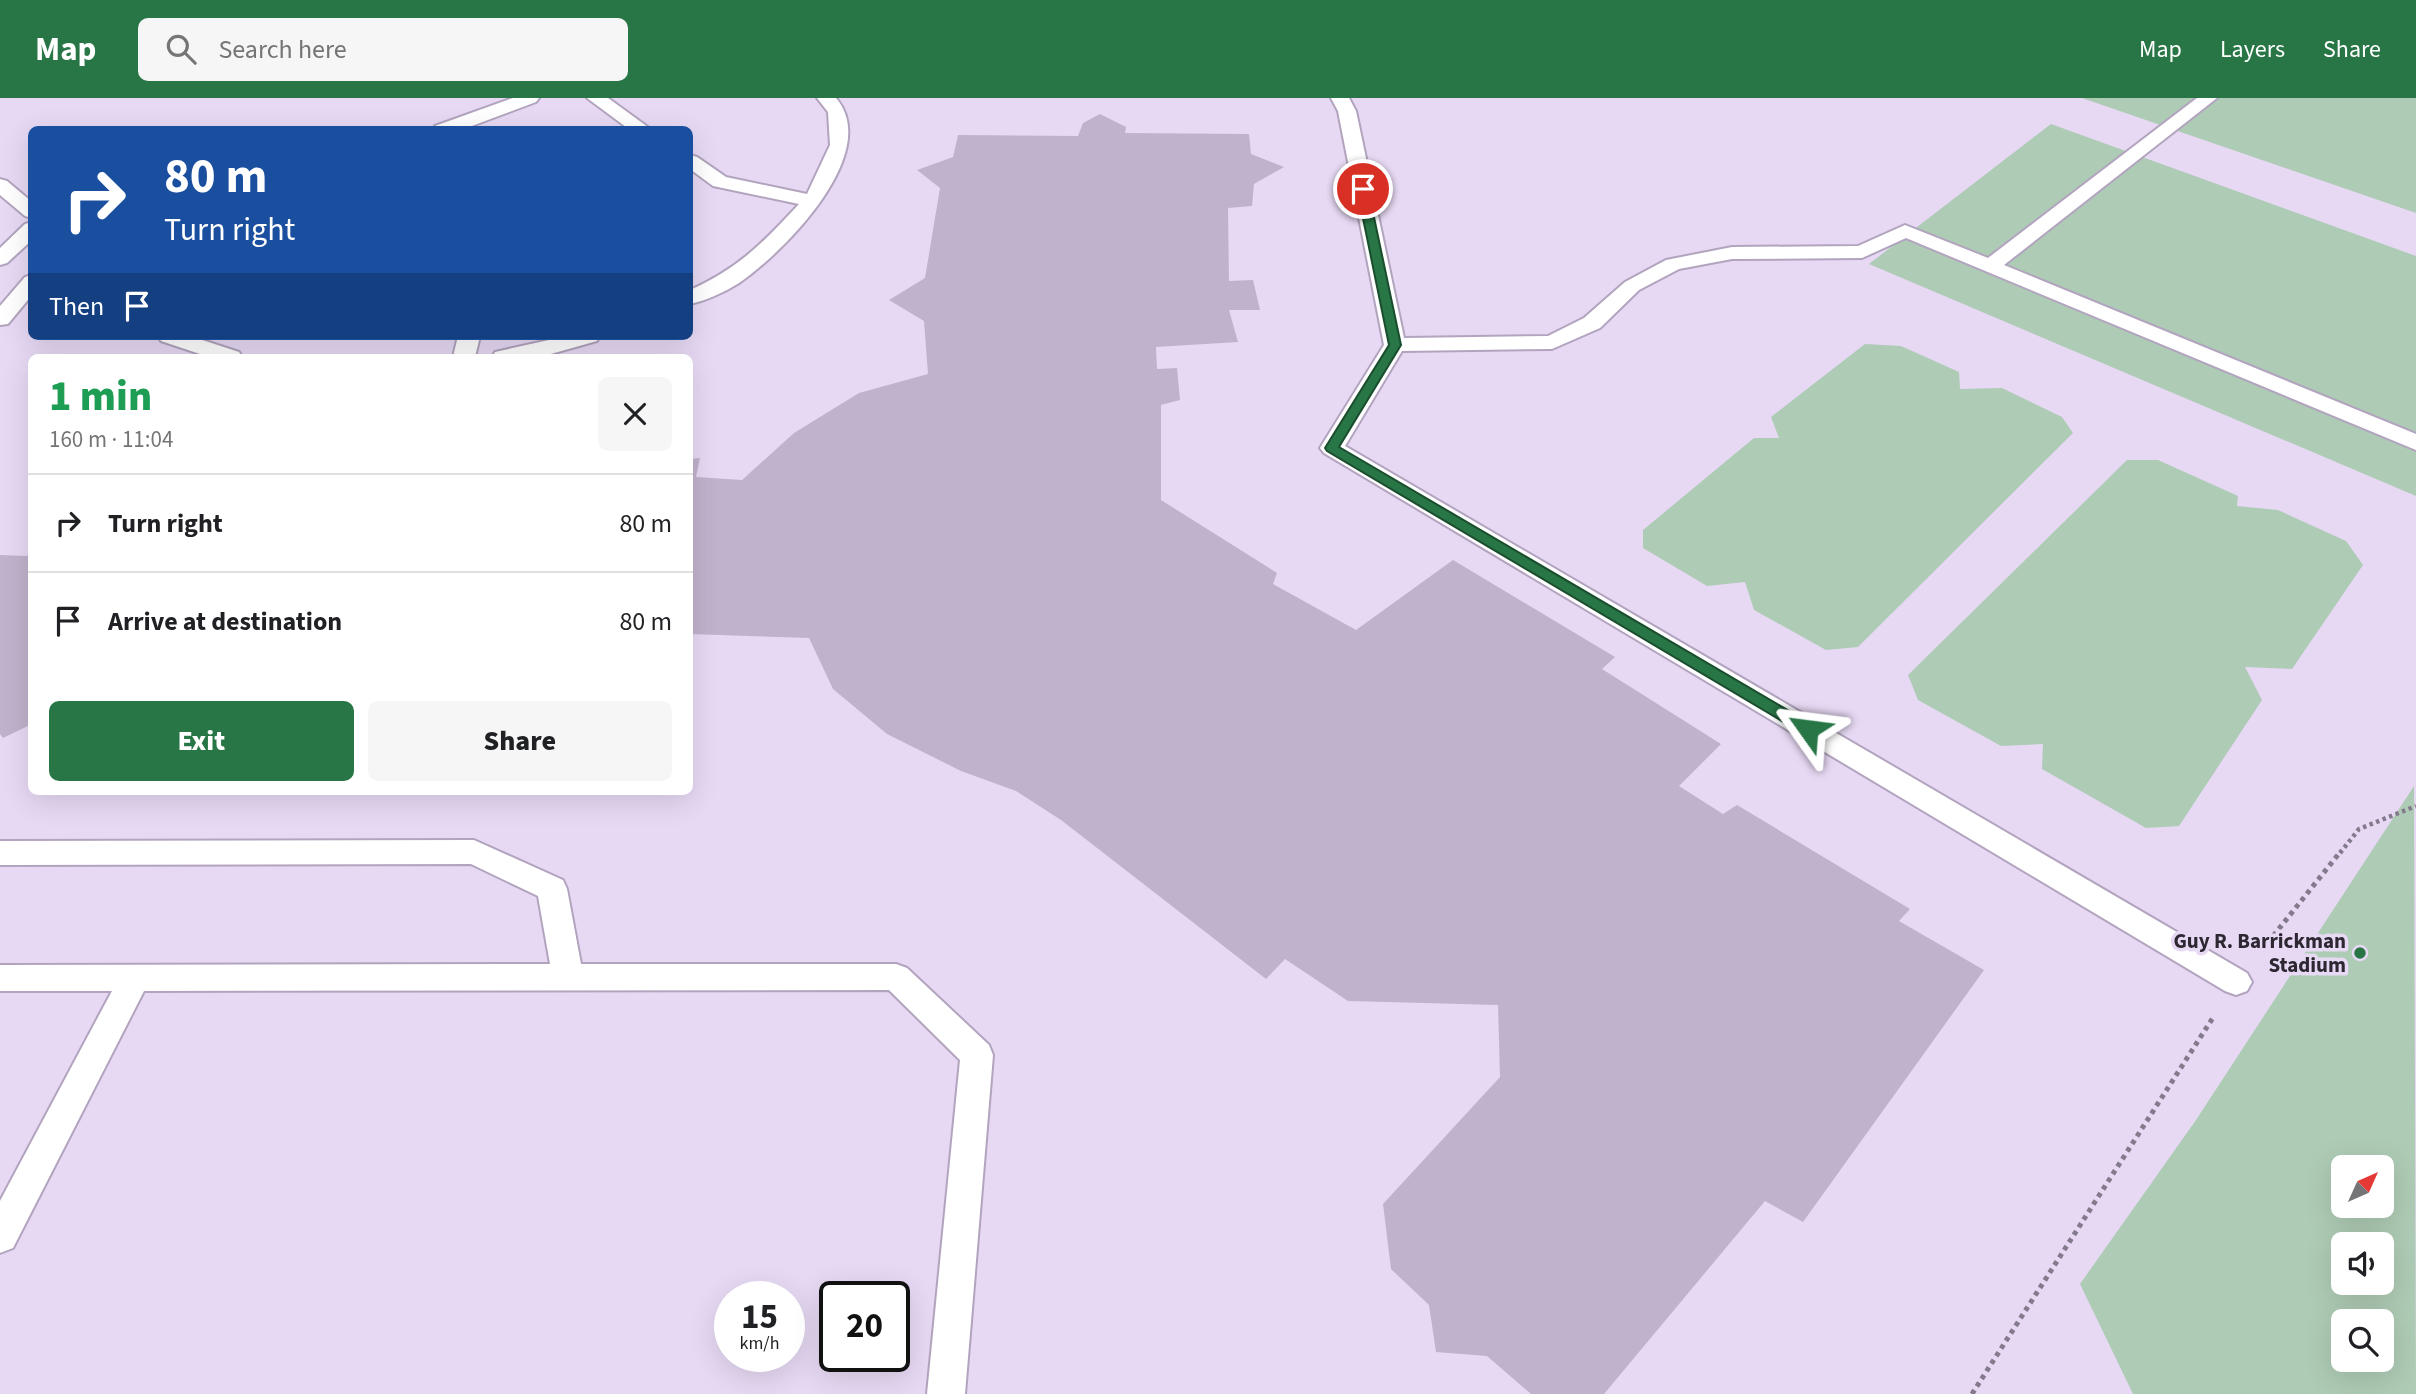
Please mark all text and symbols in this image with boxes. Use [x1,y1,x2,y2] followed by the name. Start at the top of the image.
[138,18,628,81] search box
[35,26,96,73] text: Map
[162,30,200,68] icon: search
[218,31,347,68] text: Search here
[2139,32,2182,67] text: Map
[2220,32,2285,67] text: Layers
[2323,32,2381,67] text: Share
[164,142,268,212] text: 80 m
[49,154,140,245] icon: right
[1333,159,1393,219] pin
[1344,170,1382,208] icon: arrive
[164,207,295,253] text: Turn right
[118,287,156,325] icon: arrive
[49,288,104,325] text: Then
[49,367,152,427] text: 1 min
[598,377,672,451] button: close
[49,423,173,456] text: 160 m · 11:04
[49,504,87,542] icon: right
[108,505,223,542] text: Turn right
[619,505,672,542] text: 80 m
[49,602,87,640] icon: arrive
[108,603,342,640] text: Arrive at destination
[619,603,672,640] text: 80 m
[1771,692,1845,766] position arrow
[49,701,354,781] button: Exit
[368,701,672,781] button: Share
[2173,926,2346,980] place label: Guy R. Barrickman Stadium
[2352,945,2368,961] marker: Guy R. Barrickman Stadium
[2331,1155,2394,1218] north arrow
[2331,1155,2394,1372] map controls
[2331,1232,2394,1295] button: sound
[819,1281,910,1372] speed limit sign: 20
[741,1292,778,1342] text: 15
[2331,1309,2394,1372] button: search
[740,1331,779,1356] text: km/h

